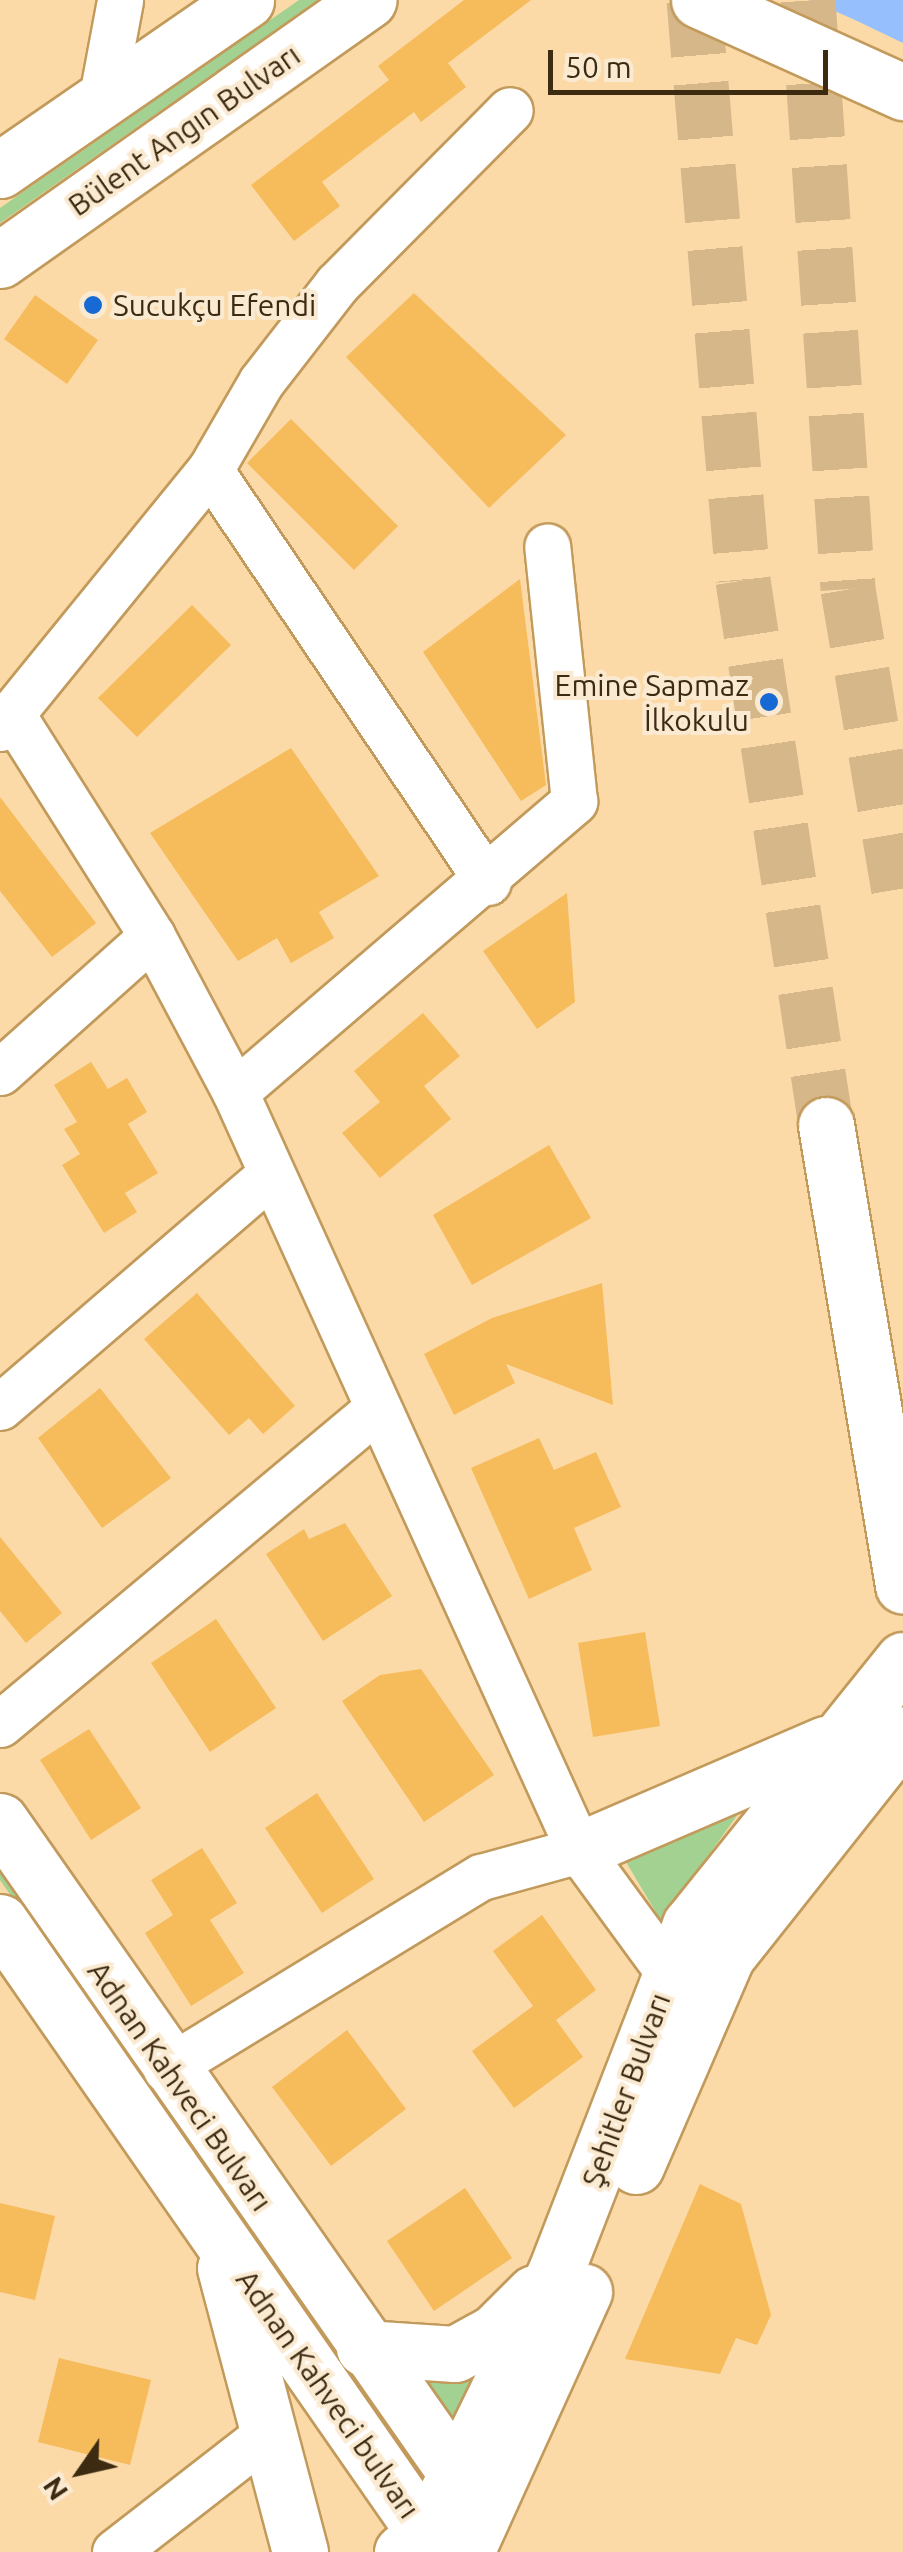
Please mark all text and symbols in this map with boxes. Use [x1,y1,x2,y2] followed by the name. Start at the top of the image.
[553,30,833,92] scale bar
[61,37,307,223] street label: Bülent Angın Bulvarı
[565,50,632,84] text: 50 m
[113,287,316,323] place label: Sucukçu Efendi
[82,294,104,316] marker: Sucukçu Efendi
[555,667,749,738] place label: Emine Sapmaz İlkokulu
[758,691,780,713] marker: Emine Sapmaz İlkokulu
[80,1954,280,2218] street label: Adnan Kahveci Bulvarı
[574,1988,678,2192] street label: Şehitler Bulvarı
[229,2263,427,2525] street label: Adnan Kahveci bulvarı
[30,2422,130,2522] north arrow
[36,2472,73,2506] text: N

